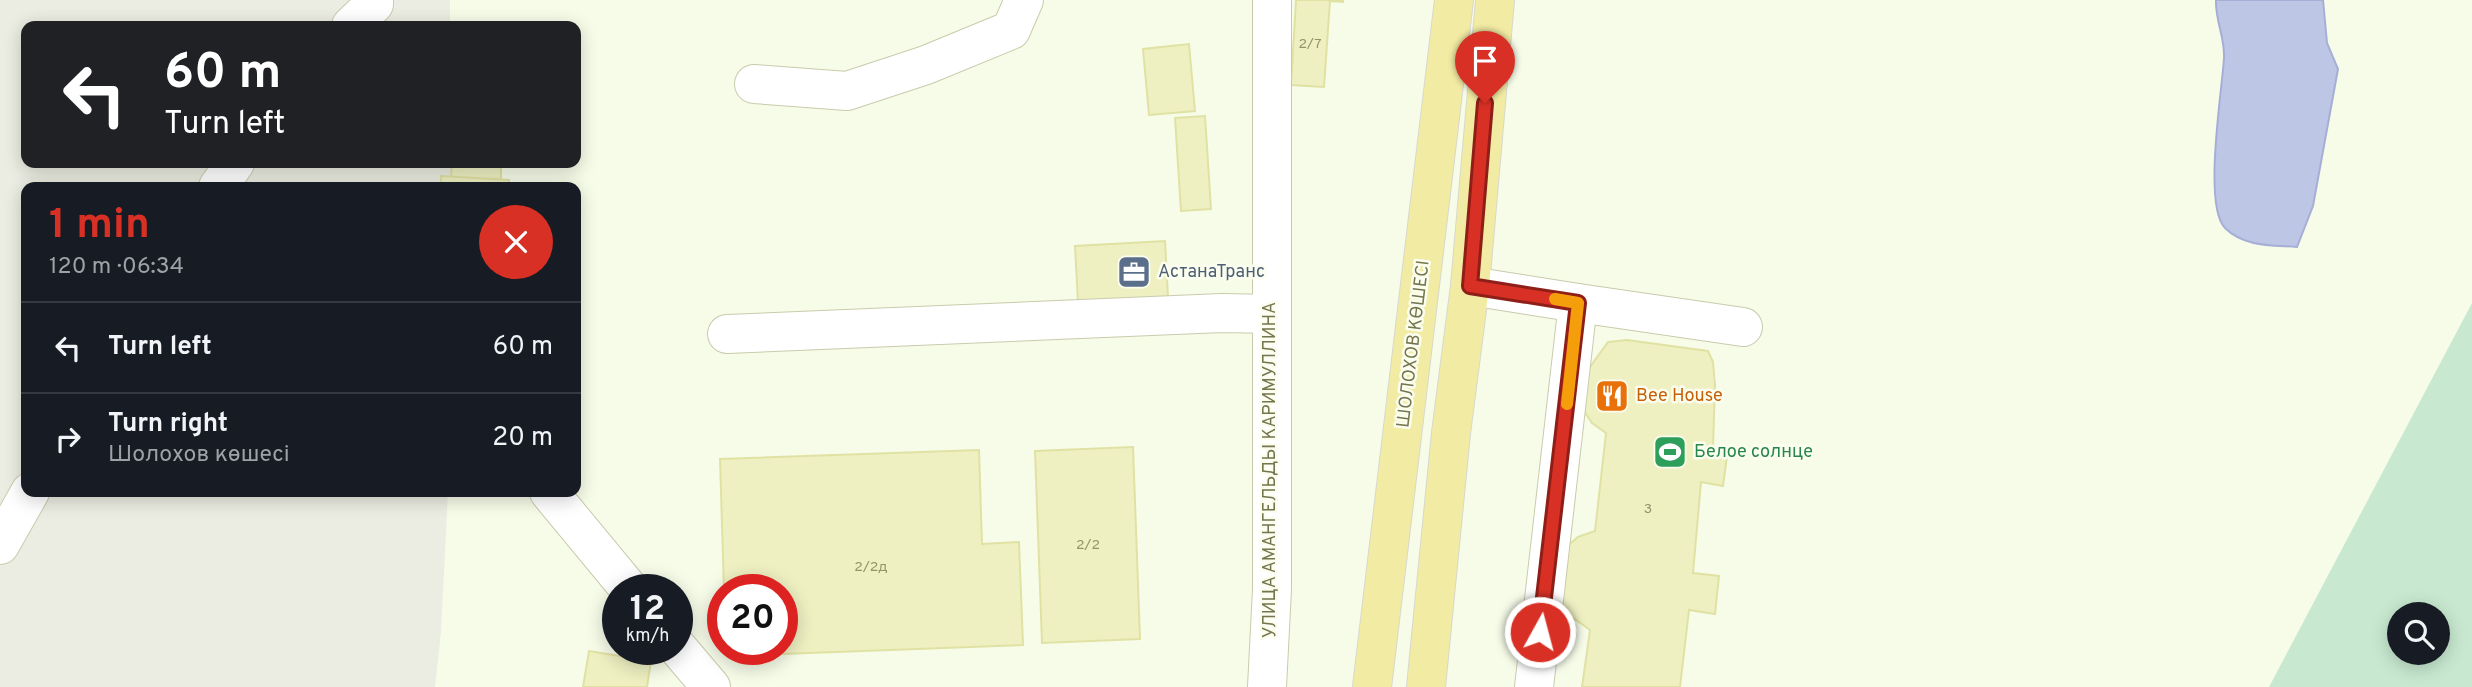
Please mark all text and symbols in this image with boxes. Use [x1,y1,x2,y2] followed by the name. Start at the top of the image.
[1455,31,1515,103] pin
[1298,36,1322,53] house number: 2/7
[1466,42,1504,80] icon: arrive
[164,44,282,106] text: 60 m
[49,49,140,140] icon: left
[164,105,285,145] text: Turn left
[49,200,150,253] text: 1 min
[479,205,553,279] button: close
[49,253,184,282] text: 120 m · 06:34
[1115,253,1153,291] office icon: АстанаТранс
[1392,259,1436,429] street label: ШОЛОХОВ КӨШЕСІ
[1158,261,1265,284] place label: АстанаТранс
[1259,302,1282,638] street label: УЛИЦА АМАНГЕЛЬДЫ КАРИМУЛЛИНА
[49,329,87,367] icon: left
[108,331,212,364] text: Turn left
[493,331,553,364] text: 60 m
[1593,377,1631,415] restaurant icon: Bee House
[1636,385,1723,408] place label: Bee House
[108,408,228,441] text: Turn right
[49,420,87,458] icon: right
[492,422,553,455] text: 20 m
[1651,433,1689,471] sports icon: Белое солнце
[108,441,290,470] text: Шолохов көшесі
[1694,441,1813,464] place label: Белое солнце
[1644,501,1652,518] house number: 3
[1076,537,1100,554] house number: 2/2
[854,559,888,576] house number: 2/2д
[707,574,798,665] speed limit sign: 20
[630,588,665,632] text: 12
[1503,595,1577,669] position arrow
[2387,602,2450,665] map controls
[2387,602,2450,665] button: search
[626,625,669,648] text: km/h

